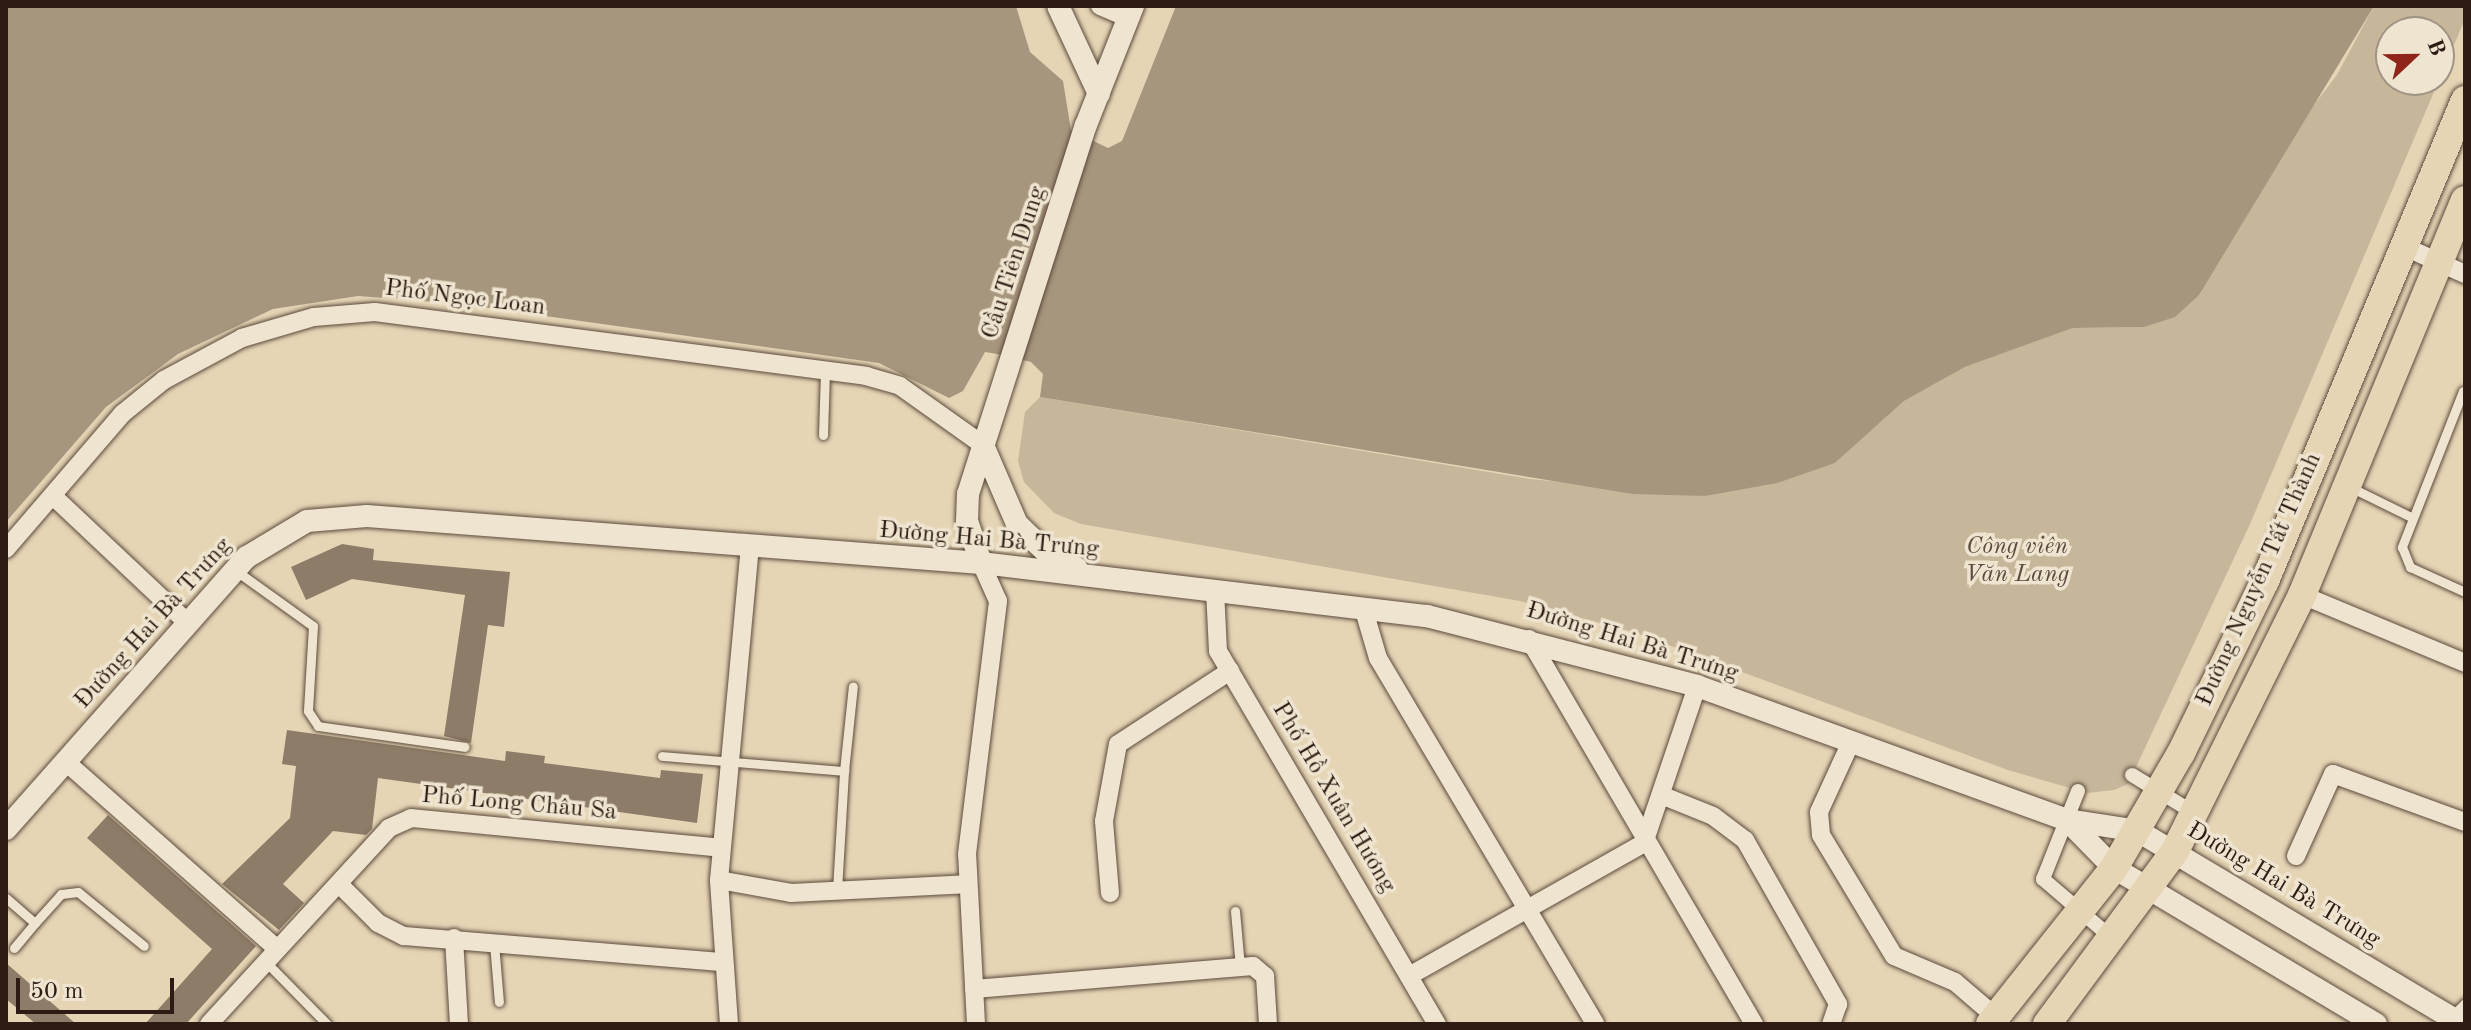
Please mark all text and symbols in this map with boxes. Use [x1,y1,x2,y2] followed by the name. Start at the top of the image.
[2375,16,2455,96] north arrow
[2422,36,2449,59] text: B
[977,183,1053,343] street label: Cầu Tiên Dung
[383,275,547,323] street label: Phố Ngọc Loan
[2191,449,2329,711] street label: Đường Nguyễn Tất Thành
[878,517,1100,565] street label: Đường Hai Bà Trưng
[69,532,239,716] street label: Đường Hai Bà Trưng
[1965,534,2069,590] park label: Công viên Văn Lang
[1522,597,1742,689] street label: Đường Hai Bà Trưng
[1265,697,1401,899] street label: Phố Hồ Xuân Hương
[420,782,618,828] street label: Phố Long Châu Sa
[2181,817,2385,955] street label: Đường Hai Bà Trưng
[20,962,178,1012] scale bar
[30,980,84,1004] text: 50 m

